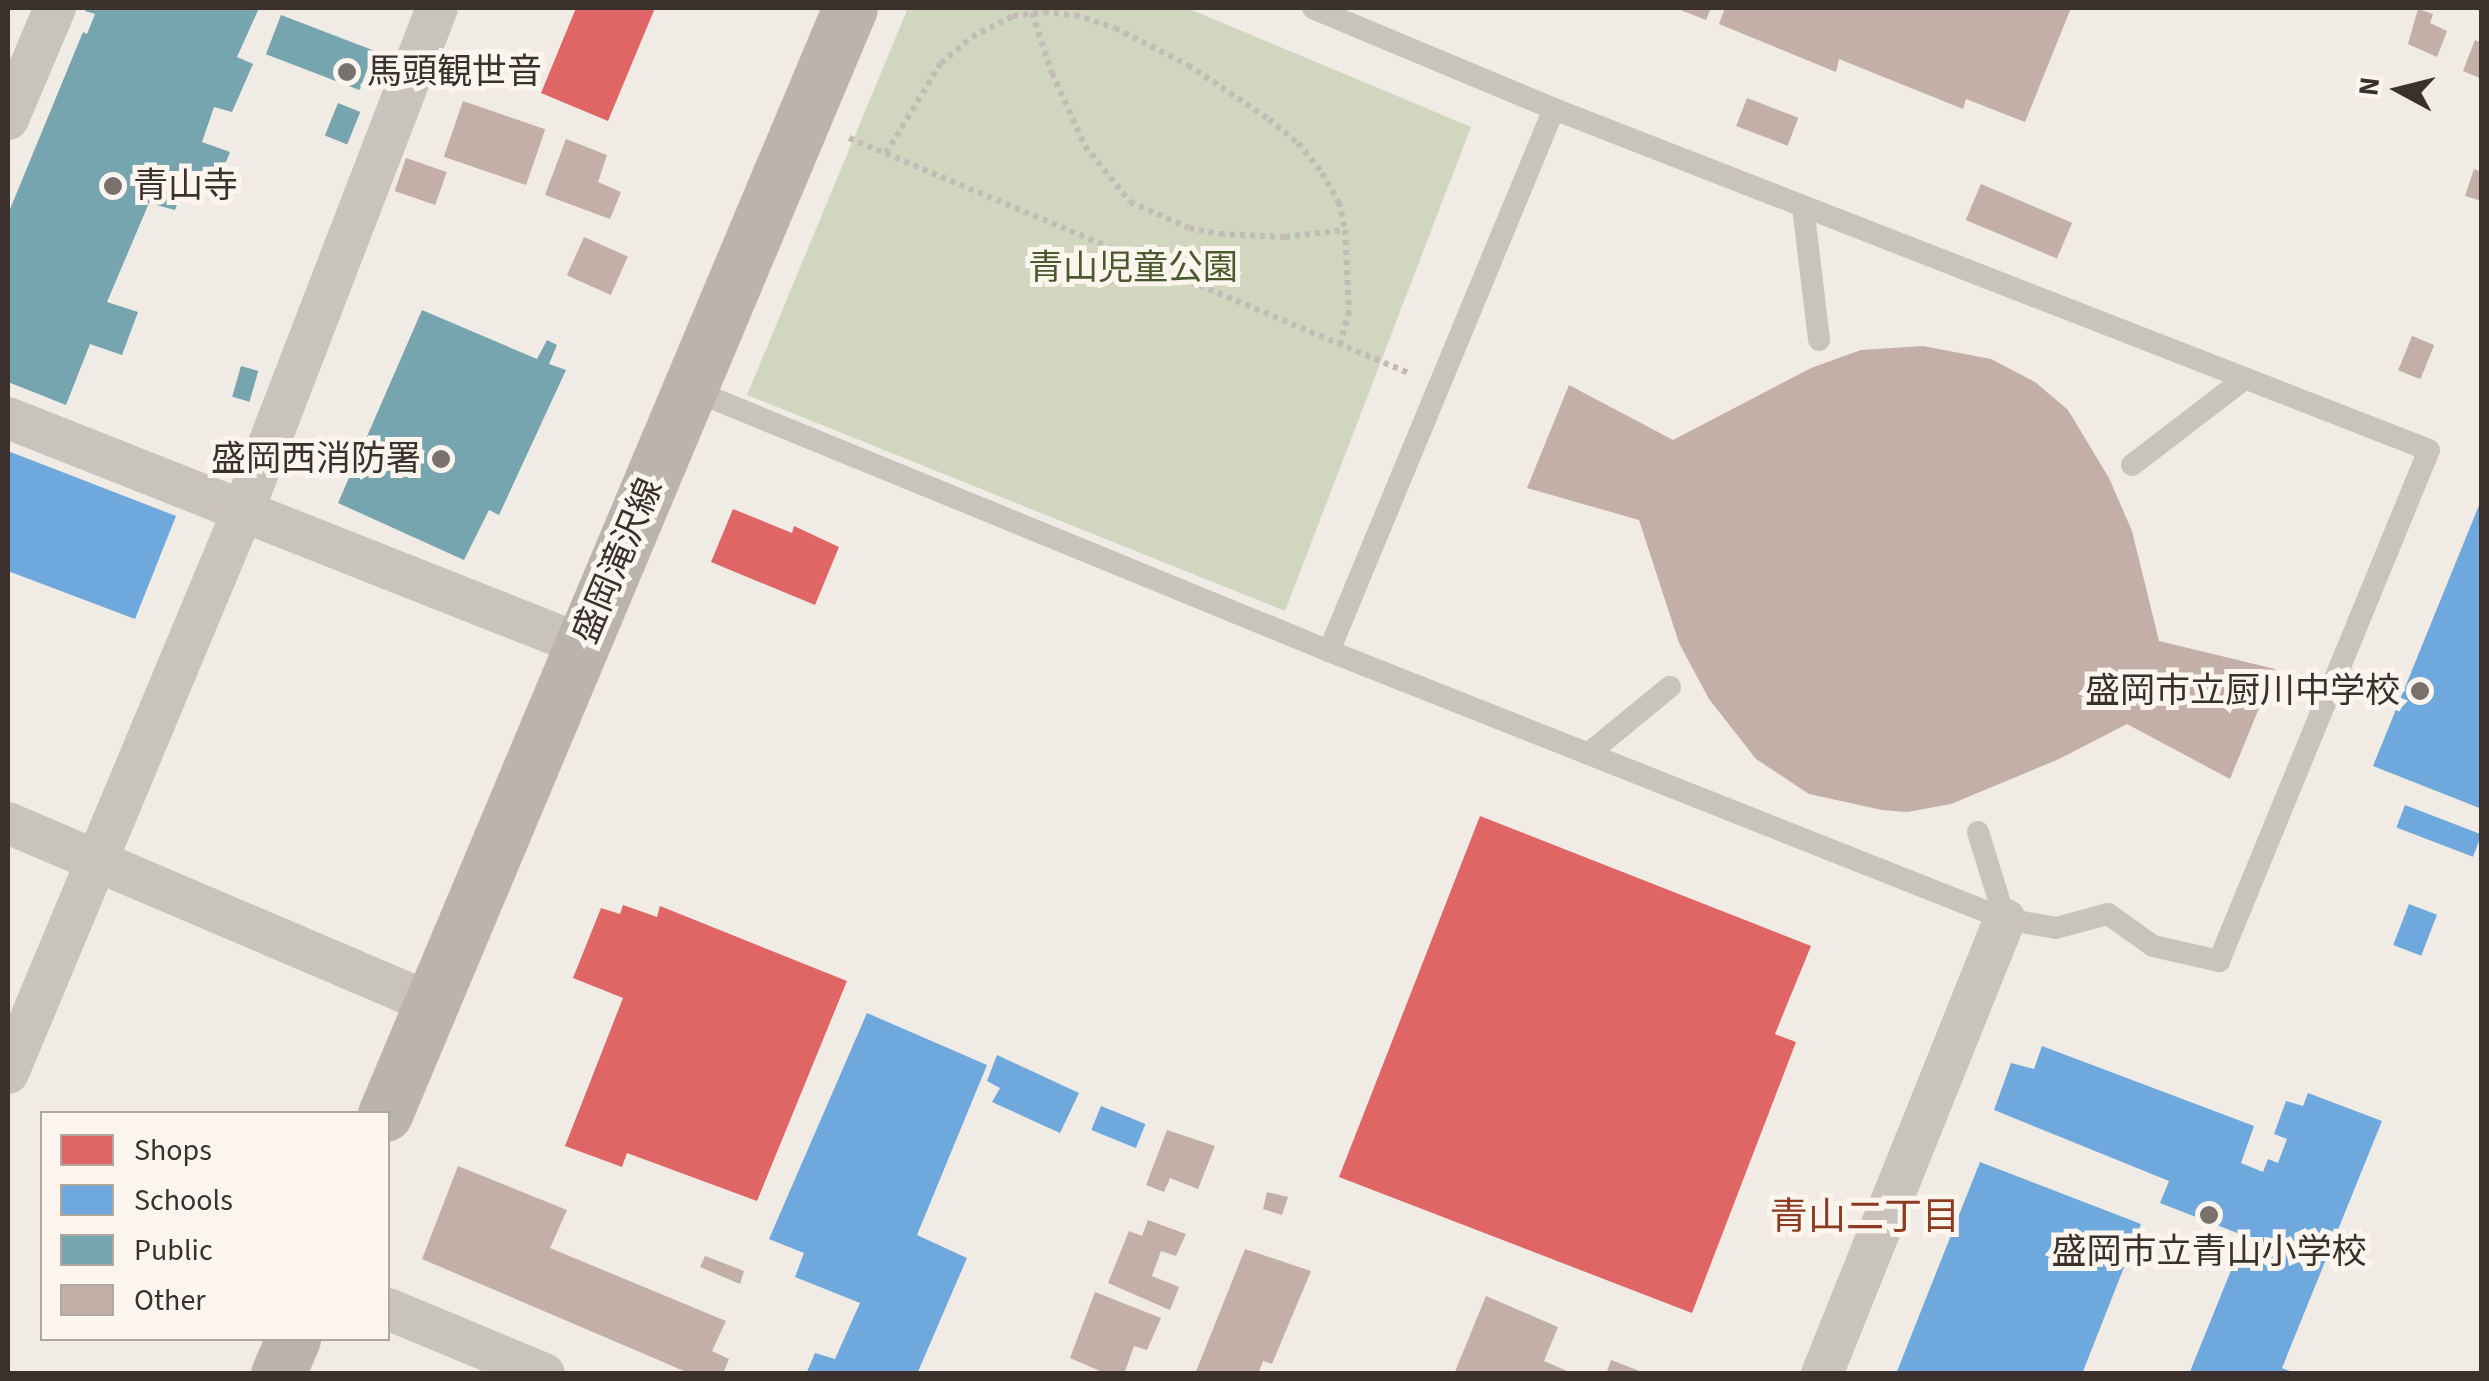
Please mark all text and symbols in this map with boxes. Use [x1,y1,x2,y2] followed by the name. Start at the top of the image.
[2349,40,2449,140] north arrow
[367,51,542,93] place label: 馬頭観世音
[336,61,358,83] marker: 馬頭観世音
[2348,75,2390,98] text: N
[133,165,238,207] place label: 青山寺
[102,175,124,197] marker: 青山寺
[1028,247,1238,289] park label: 青山児童公園
[211,438,421,480] place label: 盛岡西消防署
[430,448,452,470] marker: 盛岡西消防署
[564,472,672,650] street label: 盛岡滝沢線
[2085,670,2400,712] place label: 盛岡市立厨川中学校
[2409,680,2431,702] marker: 盛岡市立厨川中学校
[40,1111,390,1341] legend
[134,1129,212,1172] text: Shops
[134,1179,233,1222] text: Schools
[1770,1195,1960,1241] district label: 青山二丁目
[2198,1204,2220,1226] marker: 盛岡市立青山小学校
[134,1229,213,1272] text: Public
[2052,1231,2366,1273] place label: 盛岡市立青山小学校
[134,1279,206,1322] text: Other

